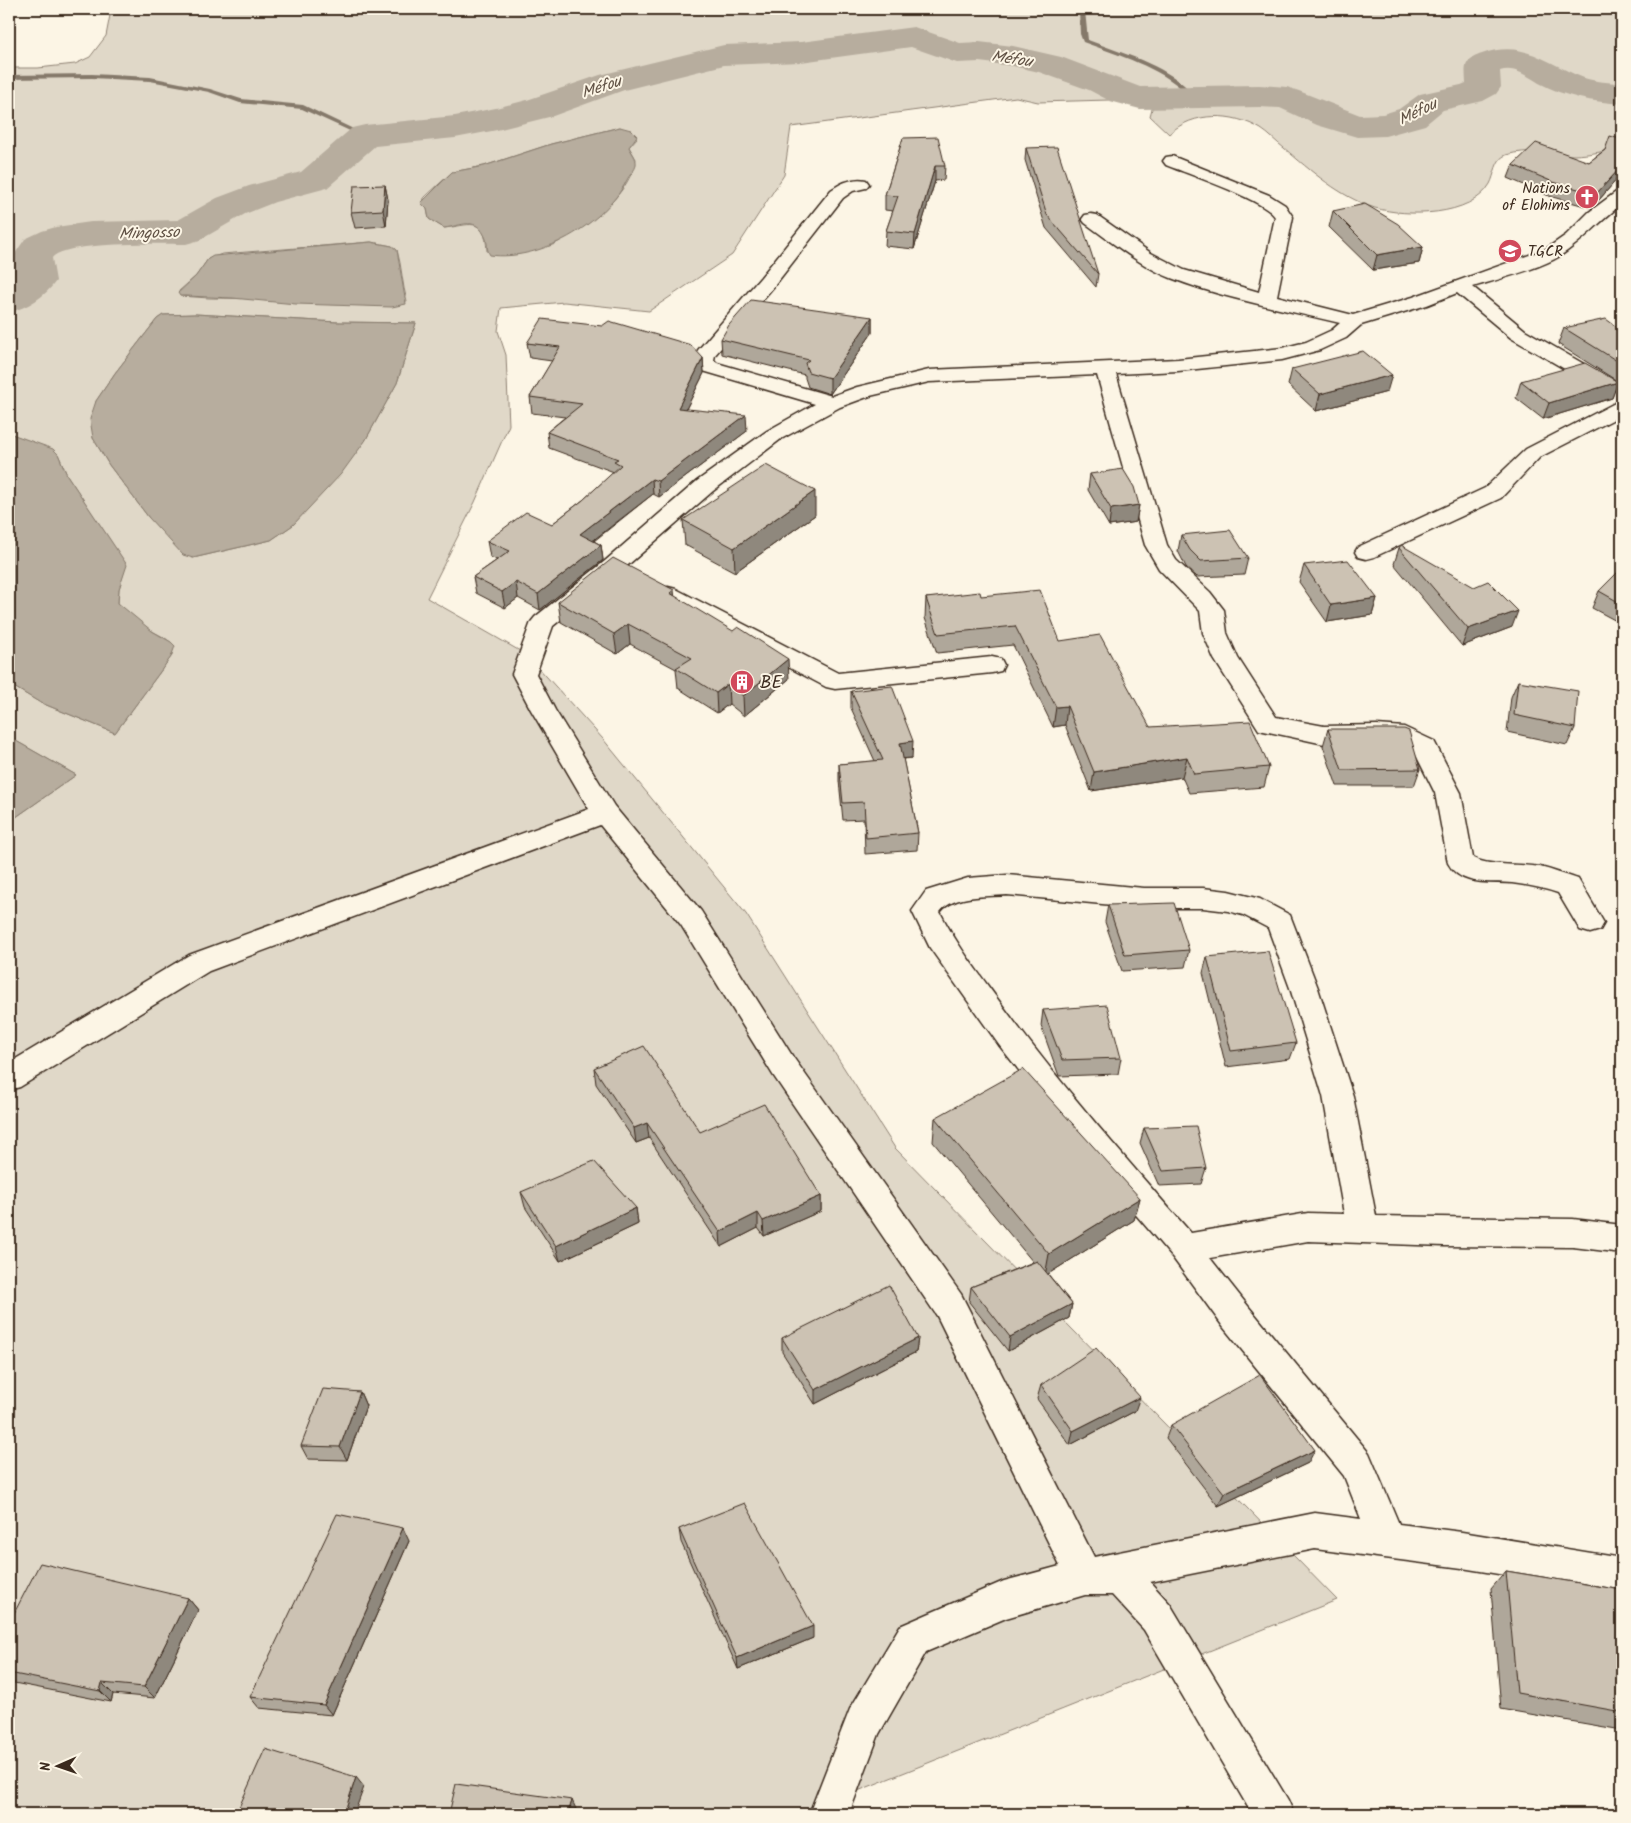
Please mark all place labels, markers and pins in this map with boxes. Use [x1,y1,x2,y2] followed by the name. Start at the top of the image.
[1502,177,1571,218] place label: Nations of Elohims
[1574,184,1600,210] church icon: Nations of Elohims
[1497,238,1523,264] school or university icon: TGCR
[1528,240,1563,264] place label: TGCR
[729,669,755,695] building icon: BE
[760,669,782,698] place label: BE

